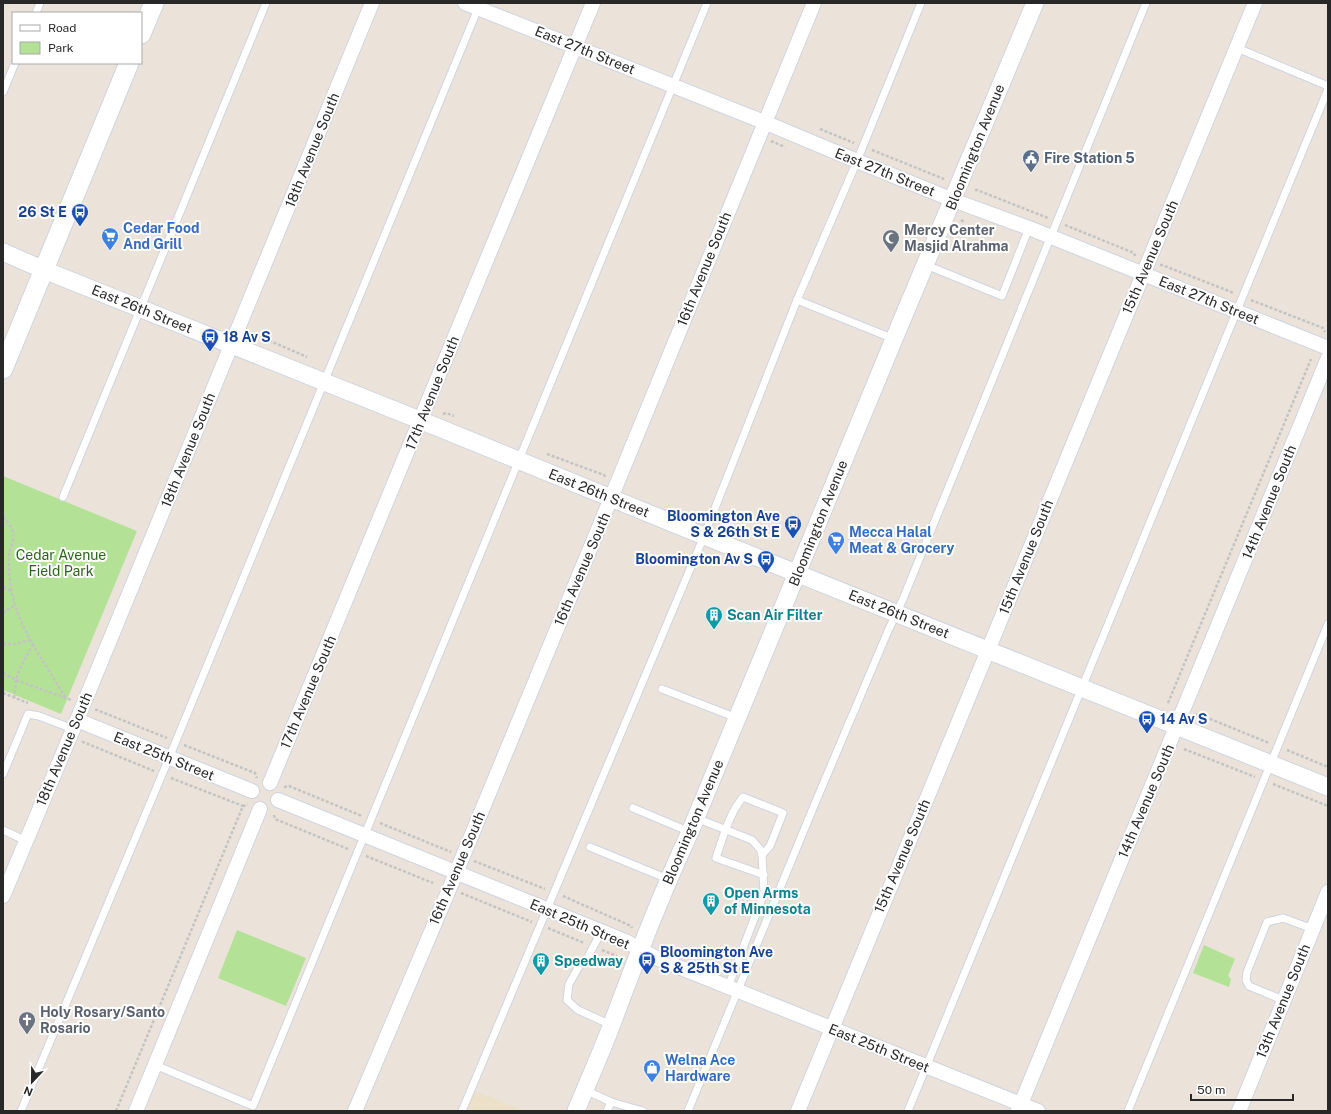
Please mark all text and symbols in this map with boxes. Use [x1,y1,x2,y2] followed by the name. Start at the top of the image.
[12,12,142,64] legend
[48,21,76,35] text: Road
[533,23,637,77] street label: East 27th Street
[48,41,74,55] text: Park
[942,82,1008,212] street label: Bloomington Avenue
[282,90,342,210] street label: 18th Avenue South
[833,145,937,199] street label: East 27th Street
[1021,148,1041,173] public building icon: Fire Station 5
[1044,150,1135,166] place label: Fire Station 5
[1119,198,1181,316] street label: 15th Avenue South
[70,202,90,227] bus stop icon: 26 St E
[18,204,67,220] place label: 26 St E
[674,210,734,328] street label: 16th Avenue South
[123,220,199,252] place label: Cedar Food And Grill
[904,222,1009,254] place label: Mercy Center Masjid Alrahma
[100,226,120,251] supermarket icon: Cedar Food And Grill
[881,228,901,253] mosque icon: Mercy Center Masjid Alrahma
[1157,273,1261,327] street label: East 27th Street
[89,282,195,336] street label: East 26th Street
[200,327,220,352] bus stop icon: 18 Av S
[223,329,271,345] place label: 18 Av S
[402,334,462,452] street label: 17th Avenue South
[158,390,218,510] street label: 18th Avenue South
[1239,443,1299,561] street label: 14th Avenue South
[785,458,851,588] street label: Bloomington Avenue
[546,466,652,520] street label: East 26th Street
[996,497,1056,617] street label: 15th Avenue South
[667,508,780,540] place label: Bloomington Ave S & 26th St E
[551,510,613,628] street label: 16th Avenue South
[783,514,803,539] bus stop icon: Bloomington Ave S & 26th St E
[849,524,955,556] place label: Mecca Halal Meat & Grocery
[826,530,846,555] supermarket icon: Mecca Halal Meat & Grocery
[16,547,106,579] park label: Cedar Avenue Field Park
[756,549,776,574] bus stop icon: Bloomington Av S
[635,551,753,567] place label: Bloomington Av S
[846,587,952,641] street label: East 26th Street
[704,605,724,630] building icon: Scan Air Filter
[727,607,823,623] place label: Scan Air Filter
[277,633,339,751] street label: 17th Avenue South
[33,690,95,808] street label: 18th Avenue South
[1137,709,1157,734] bus stop icon: 14 Av S
[1160,711,1208,727] place label: 14 Av S
[111,729,217,783] street label: East 25th Street
[1115,742,1177,860] street label: 14th Avenue South
[659,757,727,887] street label: Bloomington Avenue
[871,797,933,915] street label: 15th Avenue South
[426,809,488,927] street label: 16th Avenue South
[724,885,811,917] place label: Open Arms of Minnesota
[701,891,721,916] building icon: Open Arms of Minnesota
[528,896,632,952] street label: East 25th Street
[1253,942,1313,1060] street label: 13th Avenue South
[660,944,773,976] place label: Bloomington Ave S & 25th St E
[637,950,657,975] bus stop icon: Bloomington Ave S & 25th St E
[531,951,551,976] building icon: Speedway
[554,953,623,969] place label: Speedway
[40,1004,165,1036] place label: Holy Rosary/Santo Rosario
[17,1010,37,1035] church icon: Holy Rosary/Santo Rosario
[826,1021,932,1075] street label: East 25th Street
[665,1052,735,1084] place label: Welna Ace Hardware
[642,1058,662,1083] shop icon: Welna Ace Hardware
[12,1062,52,1102] north arrow
[1191,1076,1293,1102] scale bar
[1197,1083,1225,1097] text: 50 m
[22,1084,34,1098] text: N

